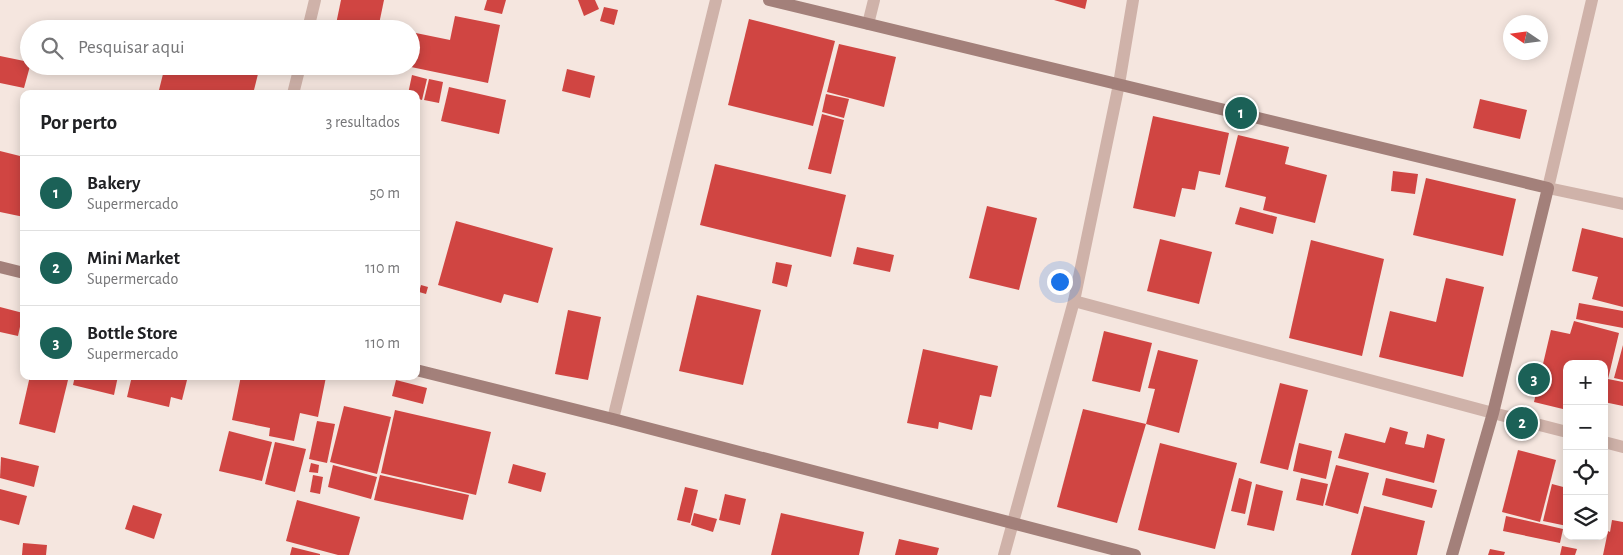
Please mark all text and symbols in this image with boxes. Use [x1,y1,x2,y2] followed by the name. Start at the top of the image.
[1503,15,1548,60] north arrow
[20,20,420,75] search box
[38,34,66,62] icon: search
[78,38,184,57] text: Pesquisar aqui
[1225,94,1257,132] pin: 1
[40,112,117,133] text: Por perto
[326,114,400,130] text: 3 resultados
[87,174,140,193] text: Bakery
[53,185,59,201] text: 1
[369,185,400,201] text: 50 m
[87,196,178,212] text: Supermercado
[87,249,180,268] text: Mini Market
[52,260,60,276] text: 2
[365,260,400,276] text: 110 m
[1047,269,1073,295] your location
[87,271,178,287] text: Supermercado
[87,324,178,343] text: Bottle Store
[53,335,59,351] text: 3
[365,335,400,351] text: 110 m
[87,346,178,362] text: Supermercado
[1518,360,1550,398] pin: 3
[1563,360,1608,540] map controls
[1563,360,1608,405] button: +
[1506,404,1538,442] pin: 2
[1563,405,1608,450] button: −
[1563,450,1608,495] button: locate
[1563,495,1608,540] button: layers

